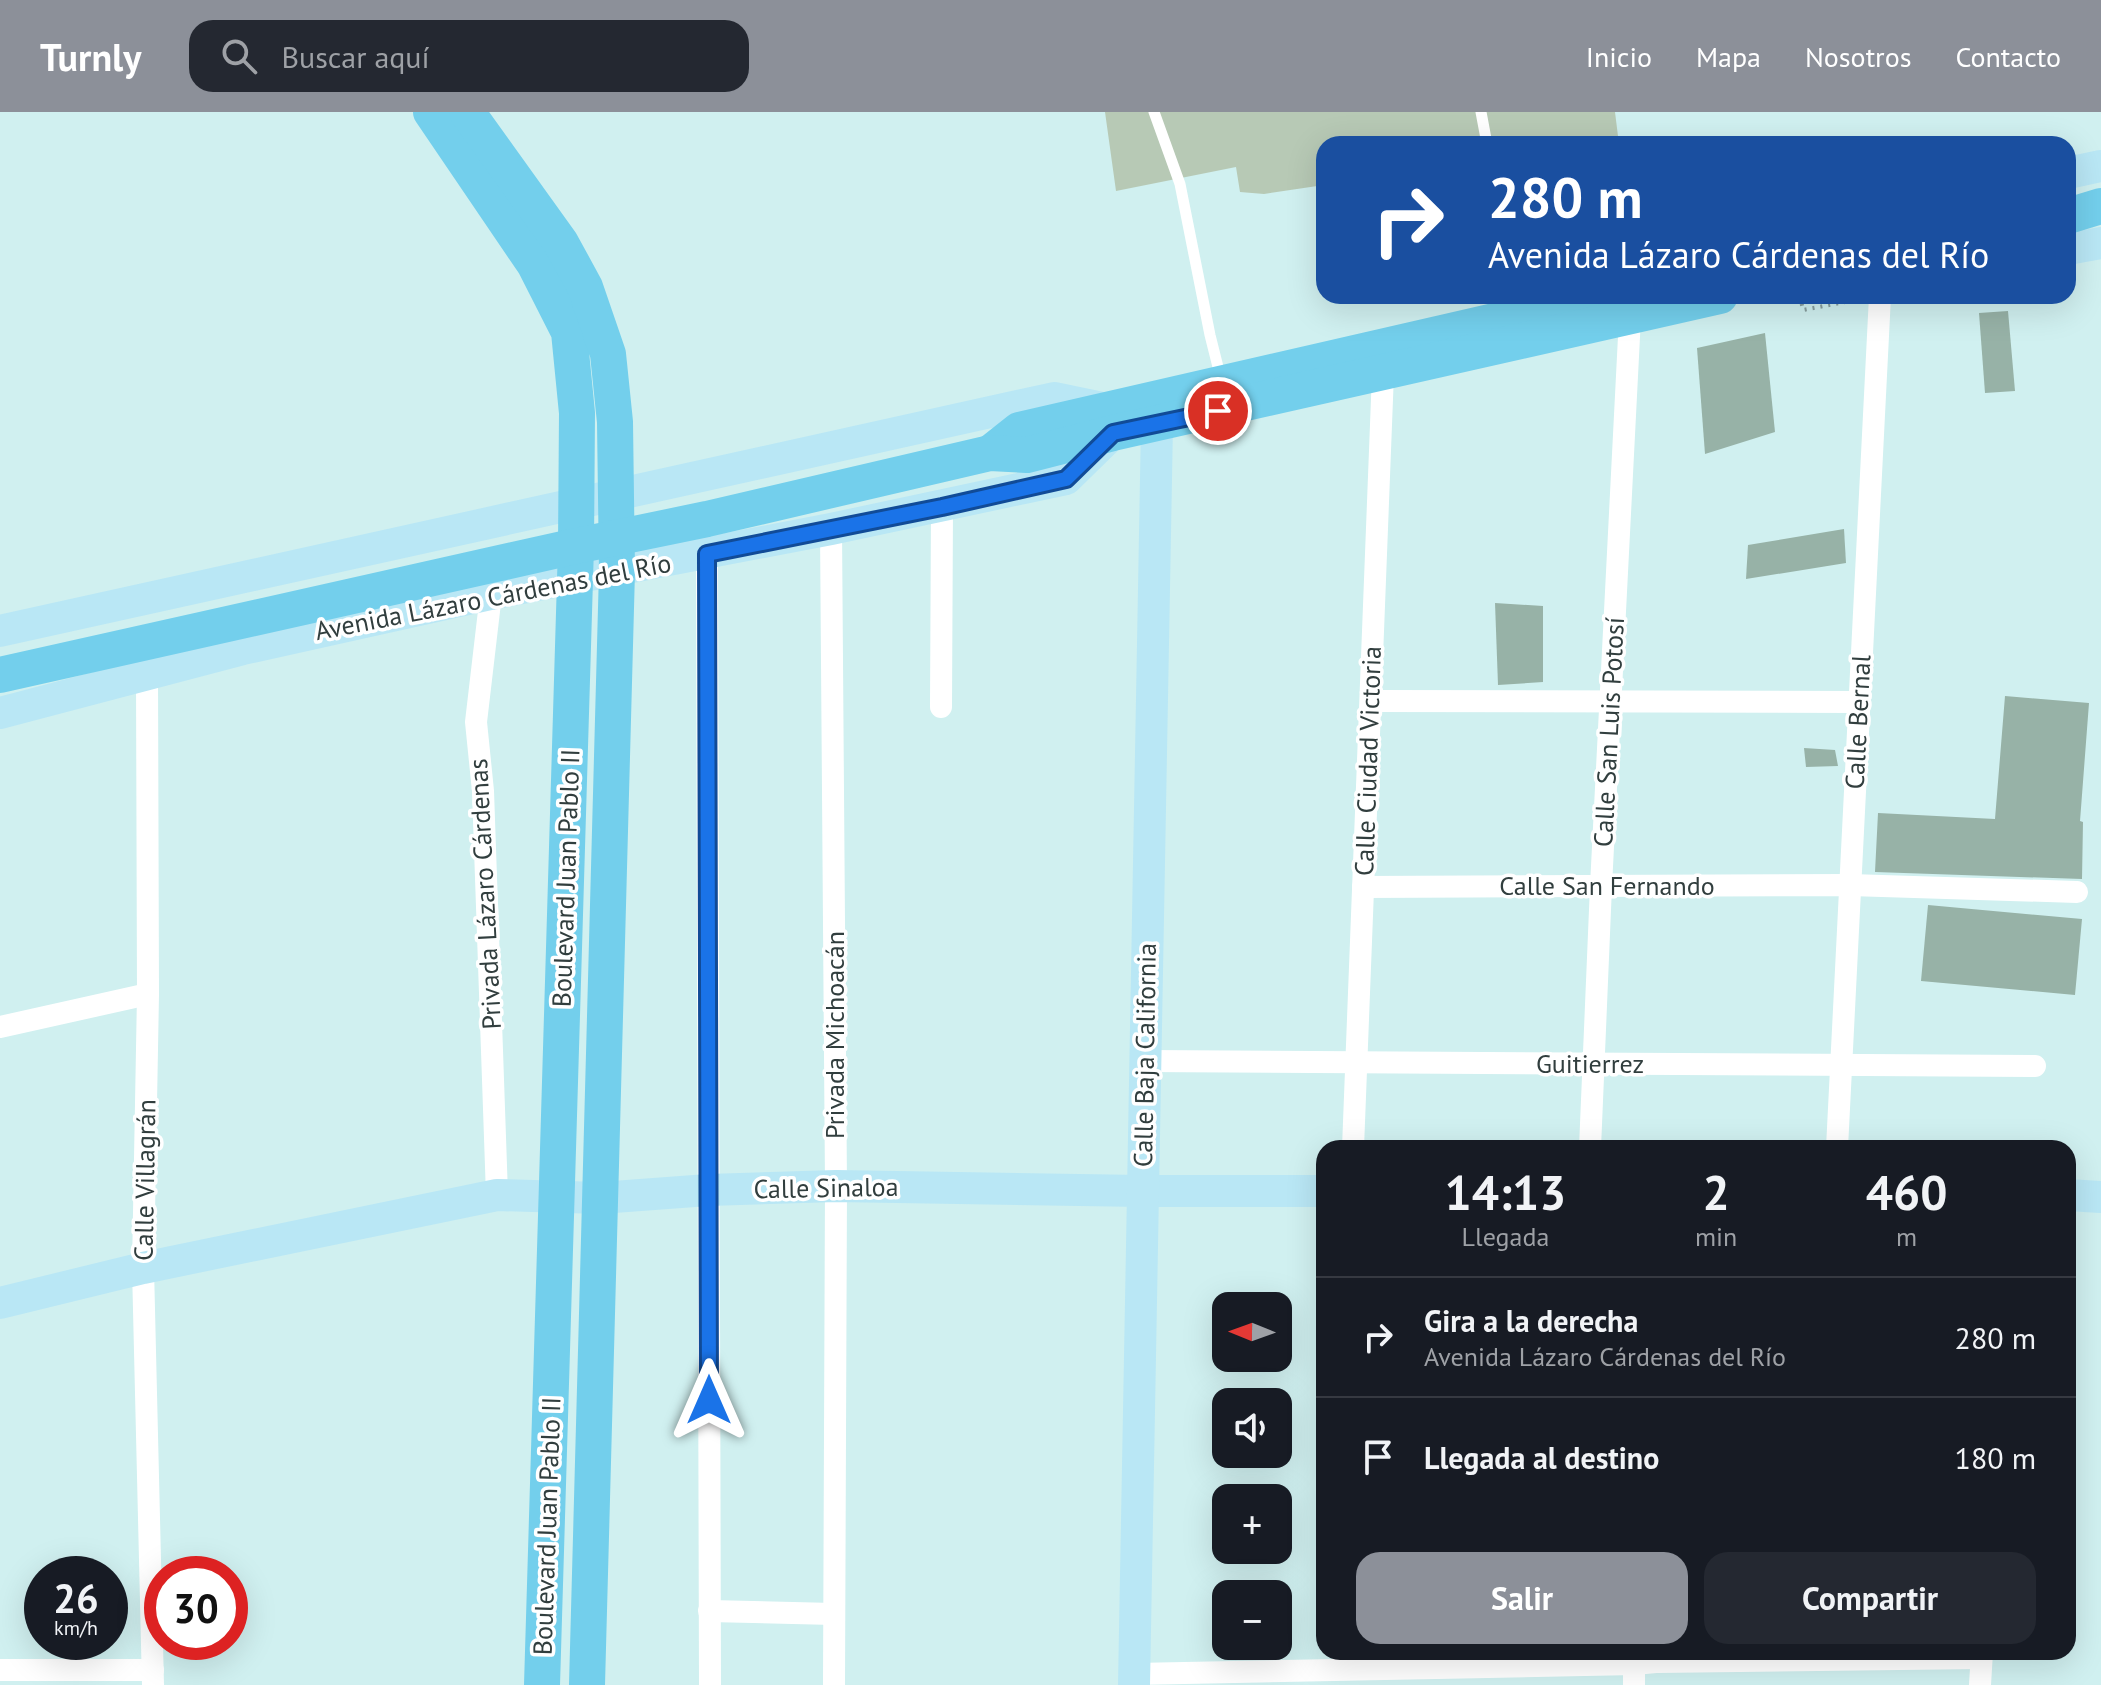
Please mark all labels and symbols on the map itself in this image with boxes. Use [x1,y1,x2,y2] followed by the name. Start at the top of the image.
[1184,377,1252,445] pin
[312,546,674,647] street label: Avenida Lázaro Cárdenas del Río
[1586,616,1631,848] street label: Calle San Luis Potosí
[1347,645,1388,877] street label: Calle Ciudad Victoria
[1838,654,1878,790] street label: Calle Bernal
[545,748,586,1008] street label: Boulevard Juan Pablo II
[461,758,508,1030] street label: Privada Lázaro Cárdenas
[1499,869,1715,902] street label: Calle San Fernando
[818,931,851,1139] street label: Privada Michoacán
[1126,943,1163,1167] street label: Calle Baja California
[1536,1047,1644,1080] street label: Guitierrez
[127,1099,162,1261] street label: Calle Villagrán
[753,1170,899,1205] street label: Calle Sinaloa
[1212,1292,1292,1372] north arrow
[667,1358,751,1442] position arrow
[526,1396,567,1656] street label: Boulevard Juan Pablo II
[144,1556,248,1660] speed limit sign: 30

